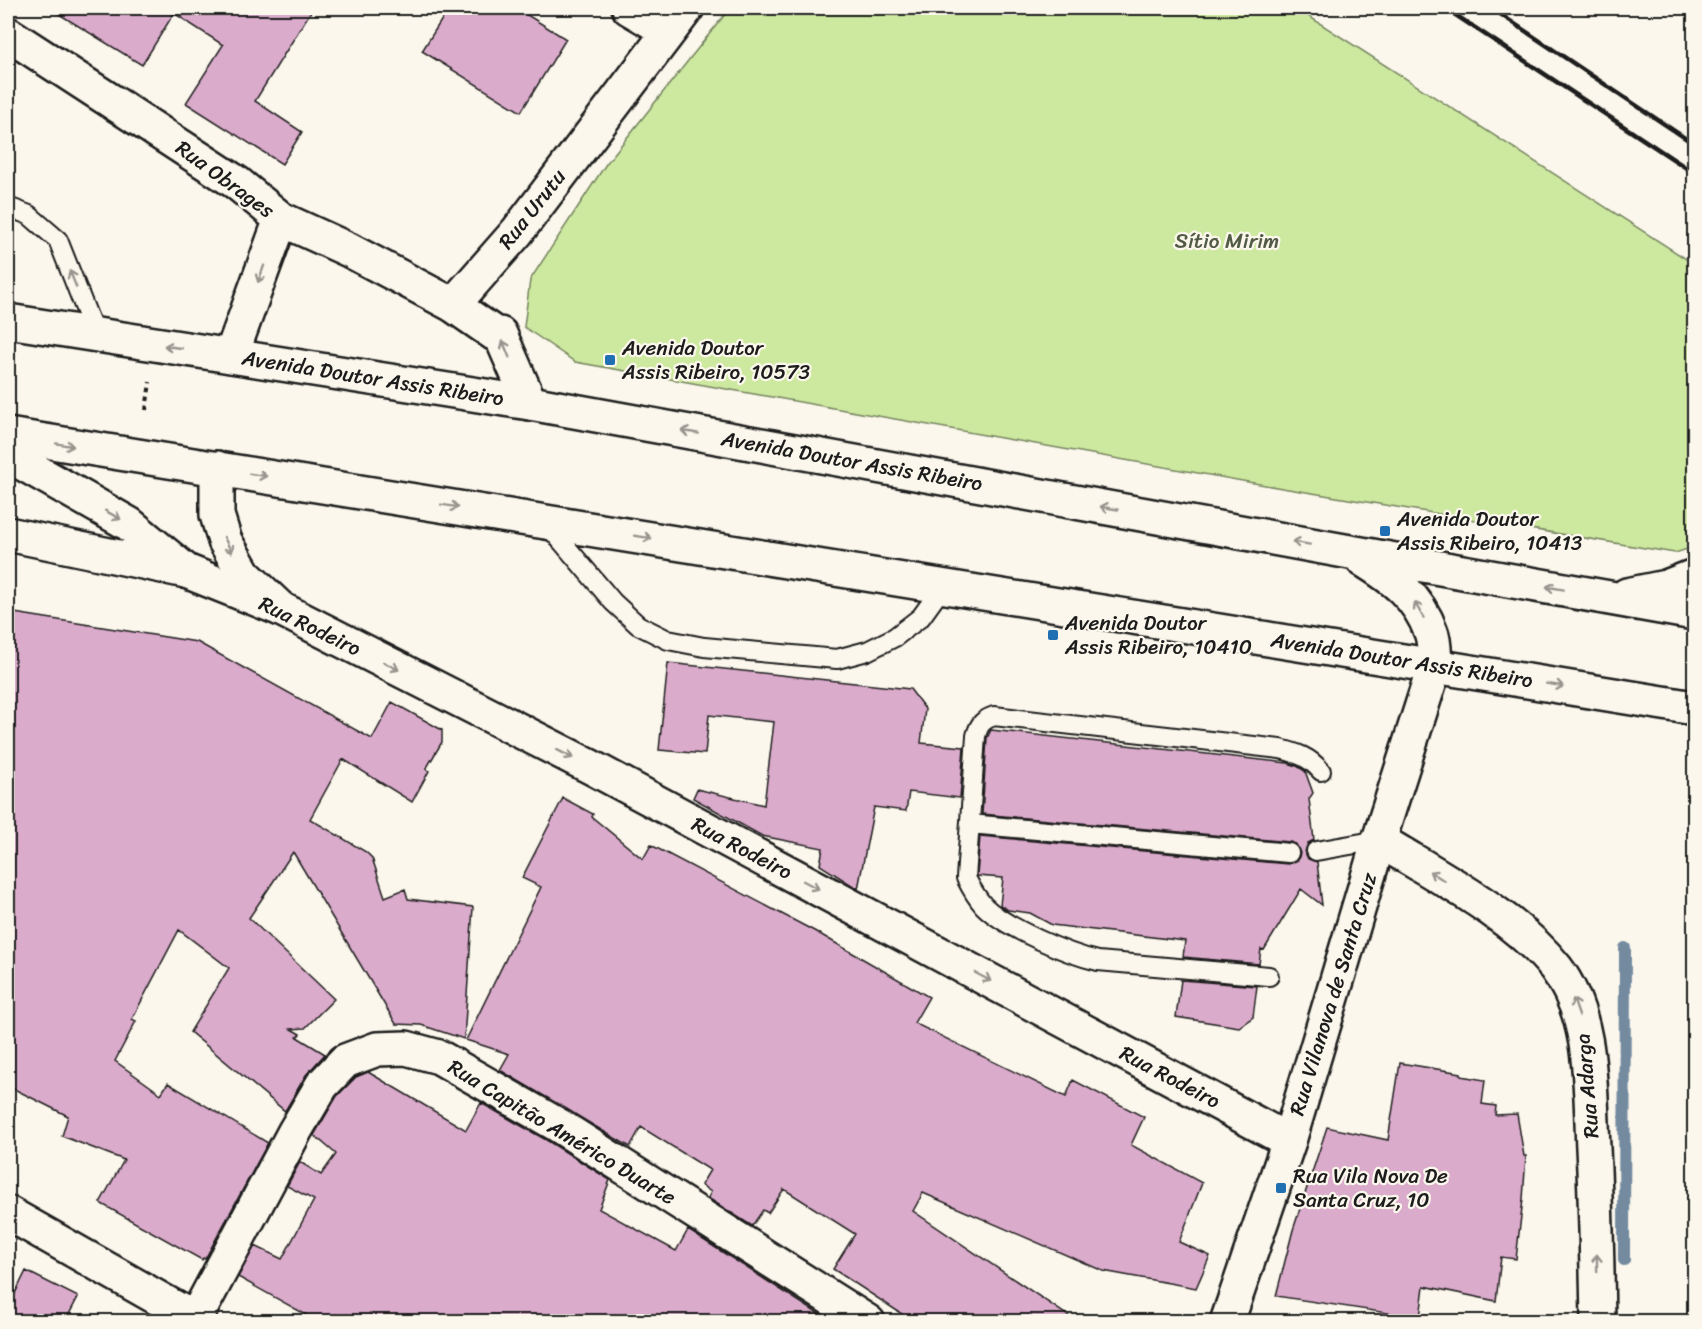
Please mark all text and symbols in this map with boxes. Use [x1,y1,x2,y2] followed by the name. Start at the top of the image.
[167,130,283,228] street label: Rua Obrages
[488,160,576,258] street label: Rua Urutu
[1175,222,1279,260] park label: Sítio Mirim
[254,264,265,283] one-way arrow
[67,271,78,289] one-way arrow
[621,329,810,391] place label: Avenida Doutor Assis Ribeiro, 10573
[238,338,507,418] street label: Avenida Doutor Assis Ribeiro
[500,340,511,359] one-way arrow
[164,342,183,353] one-way arrow
[603,353,617,367] marker: Avenida Doutor Assis Ribeiro, 10573
[717,419,986,503] street label: Avenida Doutor Assis Ribeiro
[681,426,701,437] one-way arrow
[55,440,75,451] one-way arrow
[248,469,267,480] one-way arrow
[1396,500,1583,562] place label: Avenida Doutor Assis Ribeiro, 10413
[440,501,460,512] one-way arrow
[1100,502,1120,513] one-way arrow
[104,510,122,521] one-way arrow
[1378,524,1392,538] marker: Avenida Doutor Assis Ribeiro, 10413
[633,532,652,543] one-way arrow
[223,536,235,554] one-way arrow
[1292,537,1311,548] one-way arrow
[1546,582,1566,593] one-way arrow
[252,585,368,667] street label: Rua Rodeiro
[1413,602,1425,619] one-way arrow
[1064,604,1252,666] place label: Avenida Doutor Assis Ribeiro, 10410
[1267,620,1536,700] street label: Avenida Doutor Assis Ribeiro
[1046,628,1060,642] marker: Avenida Doutor Assis Ribeiro, 10410
[382,660,400,672] one-way arrow
[1544,679,1564,690] one-way arrow
[556,749,574,760] one-way arrow
[685,805,799,891] street label: Rua Rodeiro
[1278,867,1388,1120] street label: Rua Vilanova de Santa Cruz
[1429,869,1446,881] one-way arrow
[802,880,820,891] one-way arrow
[974,972,992,983] one-way arrow
[1570,998,1581,1017] one-way arrow
[1563,1032,1611,1140] street label: Rua Adarga
[1113,1034,1227,1120] street label: Rua Rodeiro
[440,1048,684,1216] street label: Rua Capitão Américo Duarte
[1293,1157,1448,1219] place label: Rua Vila Nova De Santa Cruz, 10
[1274,1181,1288,1195] marker: Rua Vila Nova De Santa Cruz, 10
[1591,1254,1603,1274] one-way arrow

